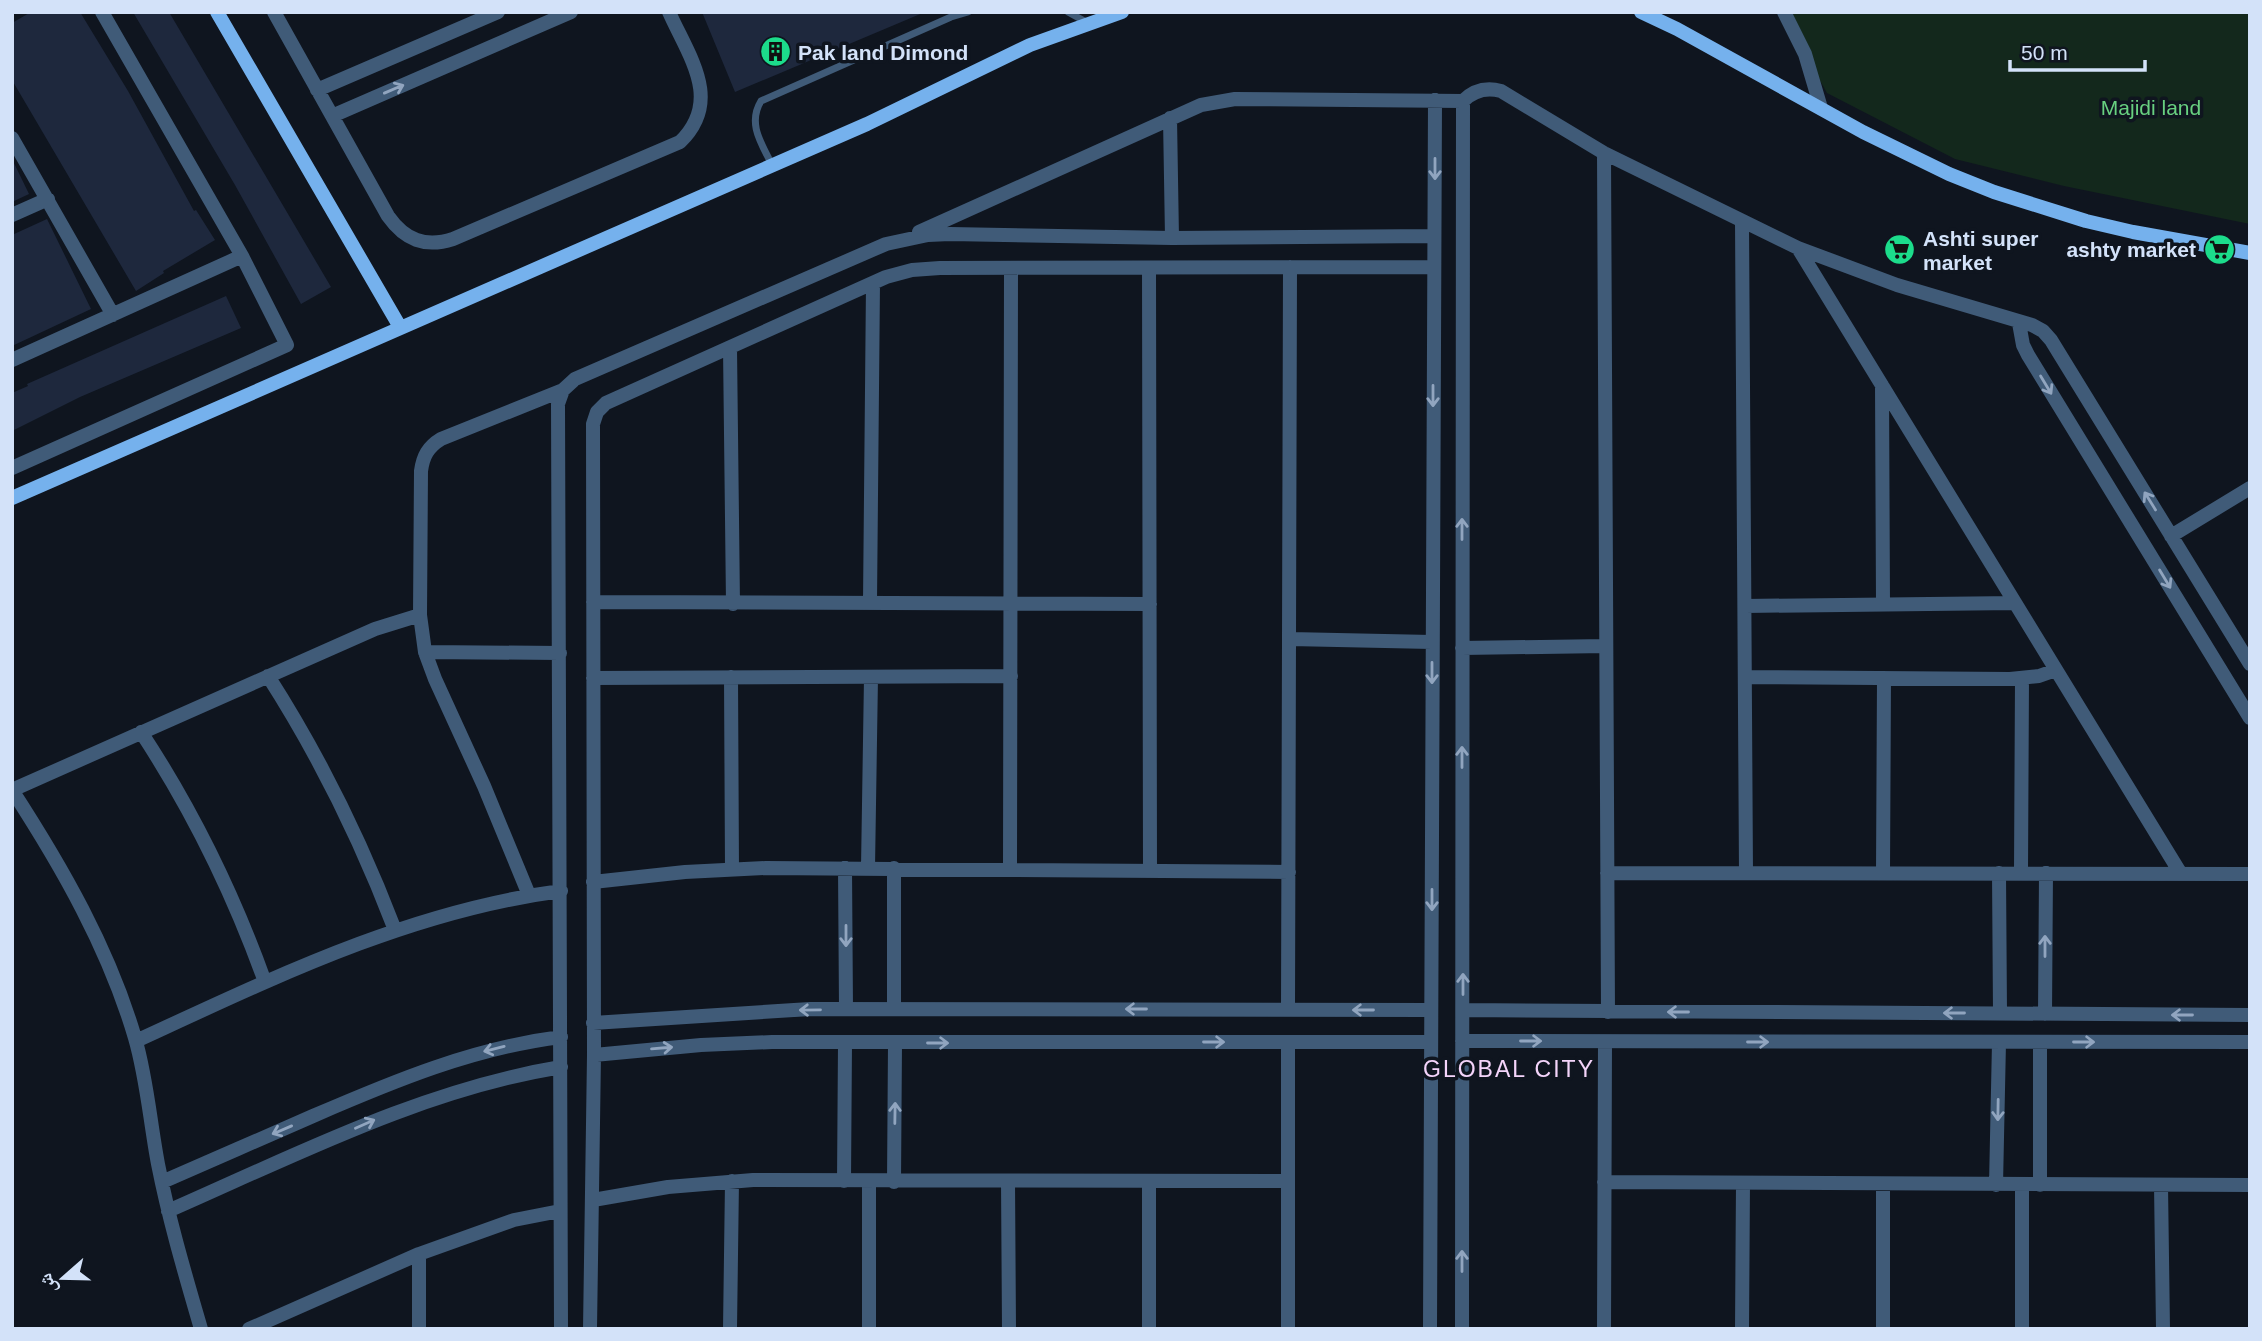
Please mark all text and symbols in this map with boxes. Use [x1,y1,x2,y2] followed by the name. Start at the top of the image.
[2010,28,2145,72] scale bar
[758,35,792,69] building icon: Pak land Dimond
[798,41,968,64] place label: Pak land Dimond
[2021,41,2068,64] text: 50 m
[383,82,405,95] one-way arrow
[2101,96,2201,119] park label: Majidi land
[1428,157,1442,180] one-way arrow
[1923,227,2039,274] place label: Ashti super market
[2202,232,2236,266] supermarket icon: ashty market
[1883,233,1917,267] supermarket icon: Ashti super market
[2066,238,2196,261] place label: ashty market
[2039,374,2053,394] one-way arrow
[1427,384,1440,407] one-way arrow
[2143,492,2157,512] one-way arrow
[1455,518,1469,541] one-way arrow
[2158,568,2172,588] one-way arrow
[1425,661,1439,684] one-way arrow
[1455,745,1469,768] one-way arrow
[1425,888,1439,911] one-way arrow
[839,924,853,947] one-way arrow
[2038,935,2052,958] one-way arrow
[1456,973,1470,996] one-way arrow
[1124,1002,1147,1016] one-way arrow
[799,1003,822,1016] one-way arrow
[1352,1003,1375,1017] one-way arrow
[1666,1005,1689,1019] one-way arrow
[1943,1006,1966,1020] one-way arrow
[2170,1008,2193,1022] one-way arrow
[1519,1034,1542,1048] one-way arrow
[1203,1035,1226,1049] one-way arrow
[1746,1035,1769,1049] one-way arrow
[2072,1035,2095,1049] one-way arrow
[926,1036,949,1050] one-way arrow
[650,1042,672,1055] one-way arrow
[483,1043,506,1056] one-way arrow
[1423,1056,1595,1082] district label: GLOBAL CITY
[1991,1098,2005,1121] one-way arrow
[888,1102,901,1125] one-way arrow
[354,1117,375,1130] one-way arrow
[271,1124,293,1137] one-way arrow
[28,1243,98,1313] north arrow
[1455,1249,1469,1272] one-way arrow
[34,1270,62,1297] text: ش

